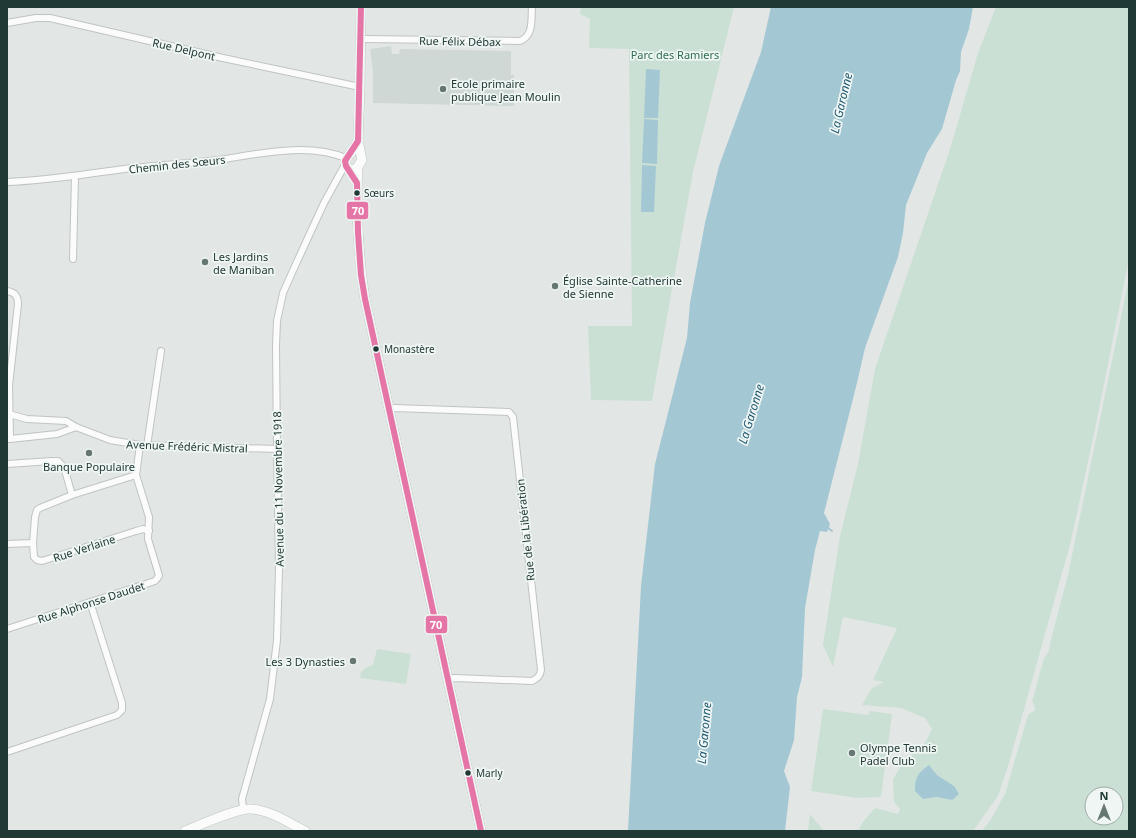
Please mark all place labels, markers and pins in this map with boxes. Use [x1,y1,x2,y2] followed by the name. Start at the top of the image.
[451,76,561,104] place label: Ecole primaire publique Jean Moulin
[438,84,448,94] marker: Ecole primaire publique Jean Moulin
[364,186,394,200] place label: Sœurs
[352,188,362,198] marker: Sœurs
[213,249,274,277] place label: Les Jardins de Maniban
[200,257,210,267] marker: Les Jardins de Maniban
[563,273,682,301] place label: Église Sainte-Catherine de Sienne
[550,281,560,291] marker: Église Sainte-Catherine de Sienne
[384,342,435,356] place label: Monastère
[371,344,381,354] marker: Monastère
[84,448,94,458] marker: Banque Populaire
[43,459,135,474] place label: Banque Populaire
[266,654,345,669] place label: Les 3 Dynasties
[348,656,358,666] marker: Les 3 Dynasties
[860,740,936,768] place label: Olympe Tennis Padel Club
[847,748,857,758] marker: Olympe Tennis Padel Club
[476,766,503,780] place label: Marly
[463,768,473,778] marker: Marly

